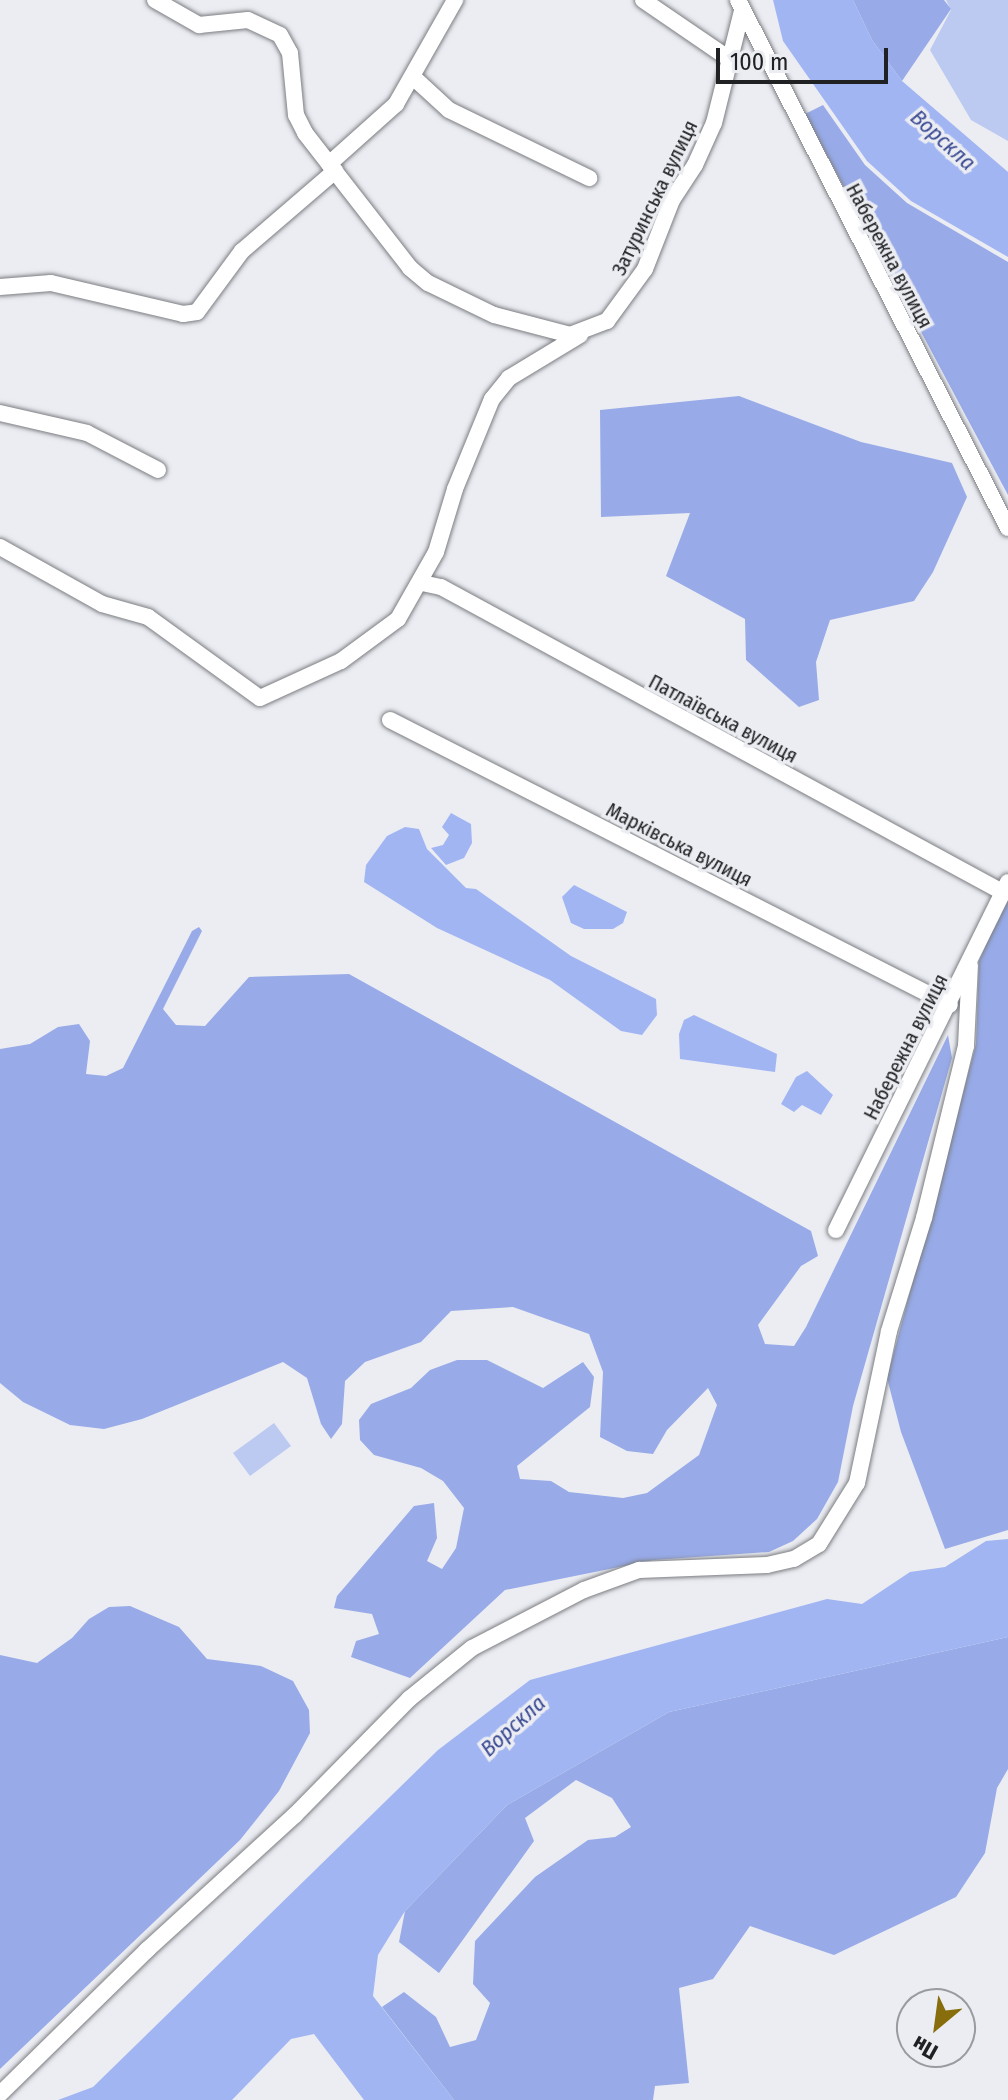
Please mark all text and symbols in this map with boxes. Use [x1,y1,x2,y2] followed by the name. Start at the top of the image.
[720,32,892,82] scale bar
[730,48,788,76] text: 100 m
[905,104,981,176] water label: Ворскла
[607,117,703,279] street label: Затуринська вулиця
[841,180,937,332] street label: Набережна вулиця
[644,670,802,768] street label: Патлаївська вулиця
[602,798,756,892] street label: Марківська вулиця
[859,970,953,1124] street label: Набережна вулиця
[475,1690,551,1762] water label: Ворскла
[896,1988,976,2068] north arrow
[908,2030,943,2066] text: Пн

